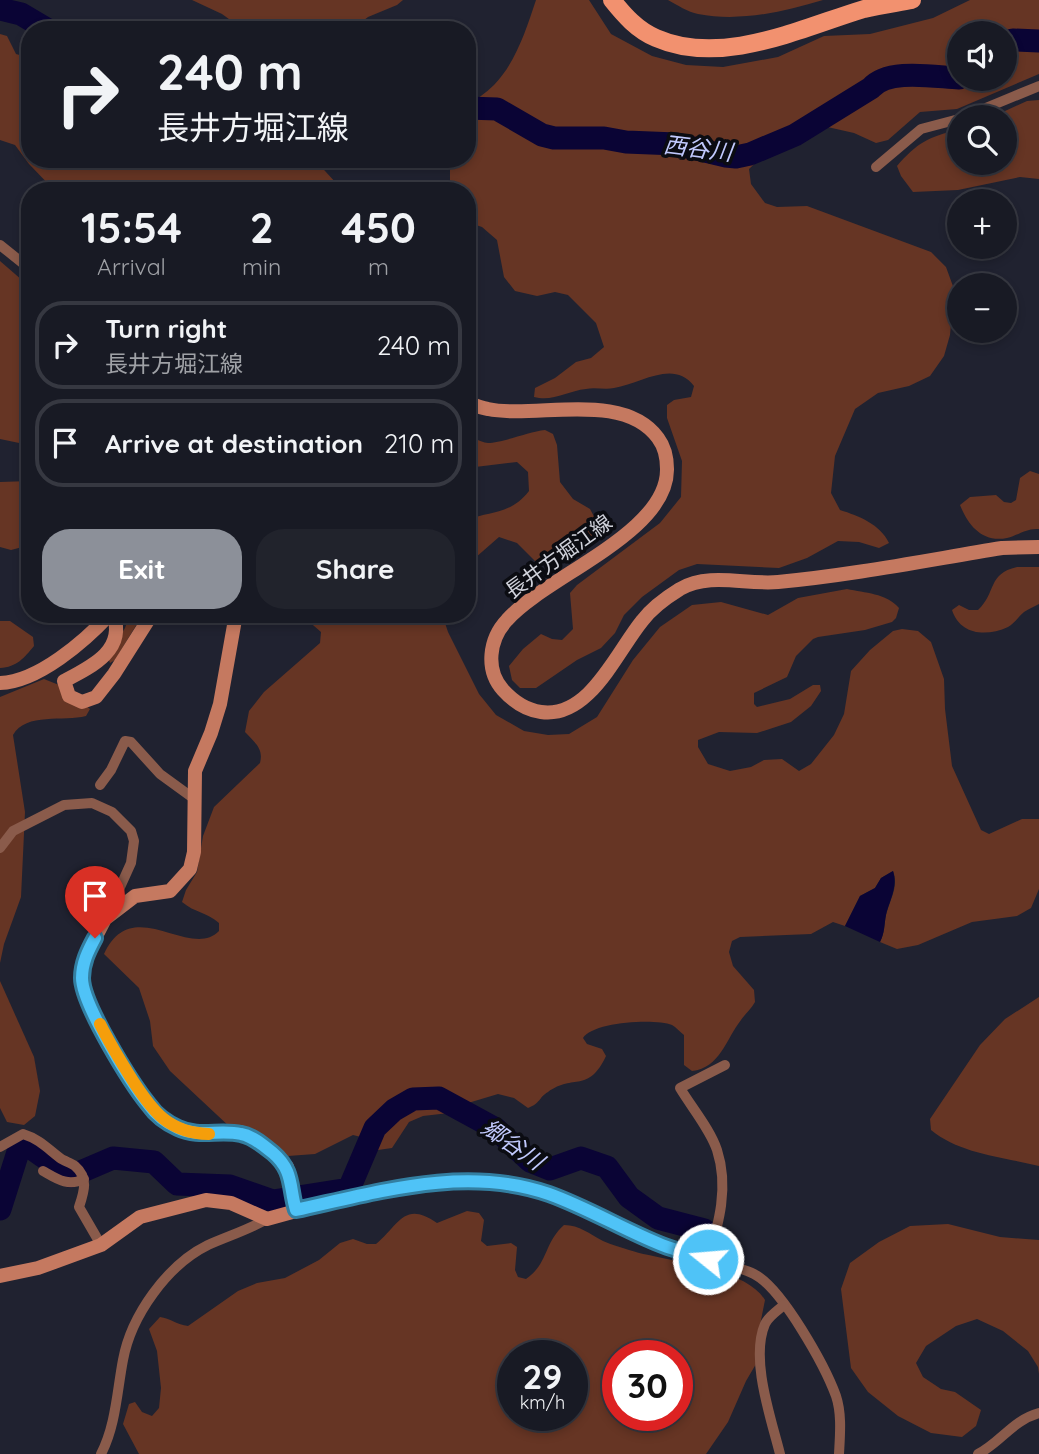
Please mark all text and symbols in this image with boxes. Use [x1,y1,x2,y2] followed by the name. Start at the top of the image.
[947,21,1017,343] map controls
[947,21,1017,91] button: sound
[157,41,303,102] text: 240 m
[42,49,133,140] icon: right
[947,105,1017,175] button: search
[157,107,349,147] text: 長井方堀江線
[662,129,737,167] water label: 西谷川
[947,189,1017,259] button: +
[81,201,182,254] text: 15:54
[250,201,274,254] text: 2
[341,201,416,254] text: 450
[97,252,166,281] text: Arrival
[242,252,281,281] text: min
[368,252,389,281] text: m
[947,273,1017,343] button: −
[105,312,227,345] text: Turn right
[46,326,84,364] icon: right
[377,329,451,362] text: 240 m
[105,349,243,378] text: 長井方堀江線
[46,424,84,462] icon: arrive
[105,427,363,460] text: Arrive at destination
[384,427,454,460] text: 210 m
[499,508,617,604] street label: 長井方堀江線
[42,529,242,609] button: Exit
[256,529,455,609] button: Share
[65,866,125,938] pin
[76,877,114,915] icon: arrive
[476,1112,552,1177] water label: 郷谷川
[671,1222,745,1296] position arrow
[602,1340,693,1431] speed limit sign: 30
[523,1354,562,1398] text: 29
[520,1391,565,1414] text: km/h

